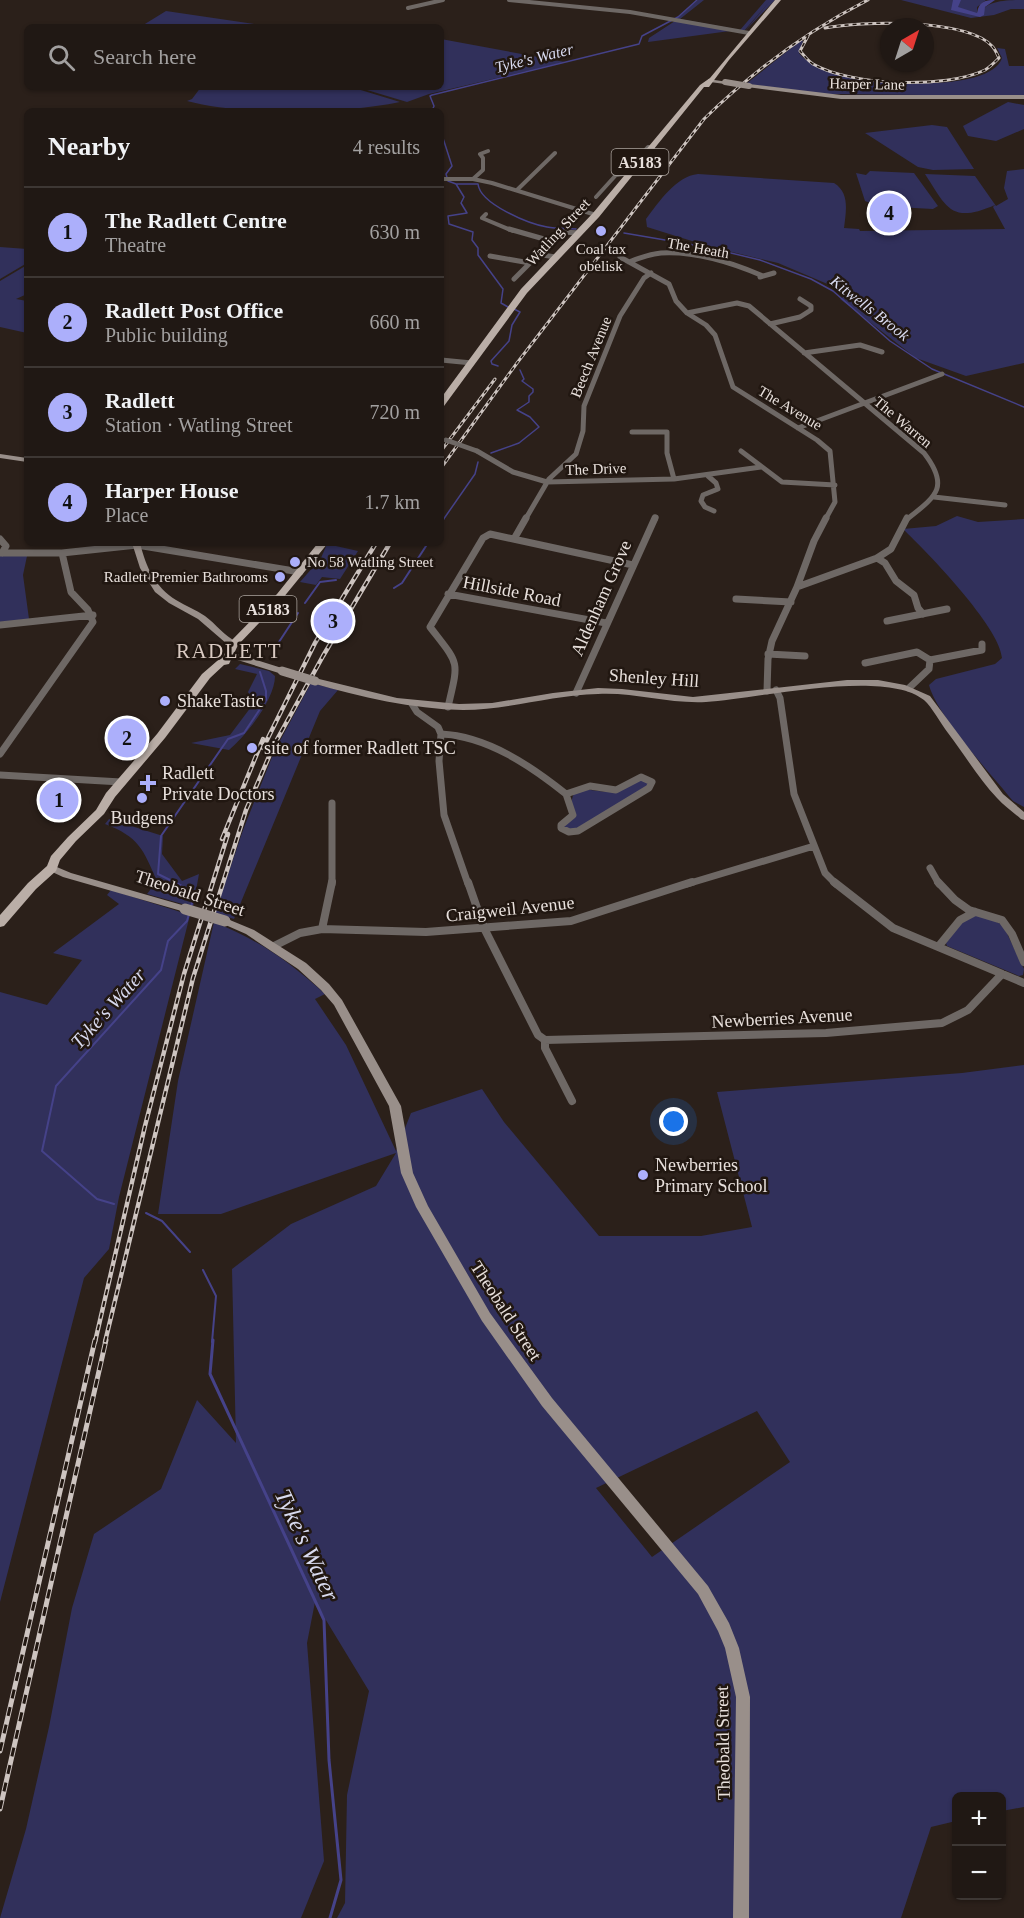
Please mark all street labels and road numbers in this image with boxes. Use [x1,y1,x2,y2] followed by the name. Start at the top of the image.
[829,75,905,93] street label: Harper Lane
[612,149,668,175] road number: A5183
[523,195,594,269] street label: Watling Street
[666,235,731,261] street label: The Heath
[567,314,615,400] street label: Beech Avenue
[755,383,825,434] street label: The Avenue
[871,393,936,451] street label: The Warren
[565,460,627,478] street label: The Drive
[567,537,635,659] street label: Aldenham Grove
[461,572,563,610] street label: Hillside Road
[240,596,296,622] road number: A5183
[608,665,700,691] street label: Shenley Hill
[132,866,248,920] street label: Theobald Street
[445,892,575,926] street label: Craigweil Avenue
[711,1004,853,1032] street label: Newberries Avenue
[466,1258,546,1364] street label: Theobald Street
[712,1686,734,1800] street label: Theobald Street

